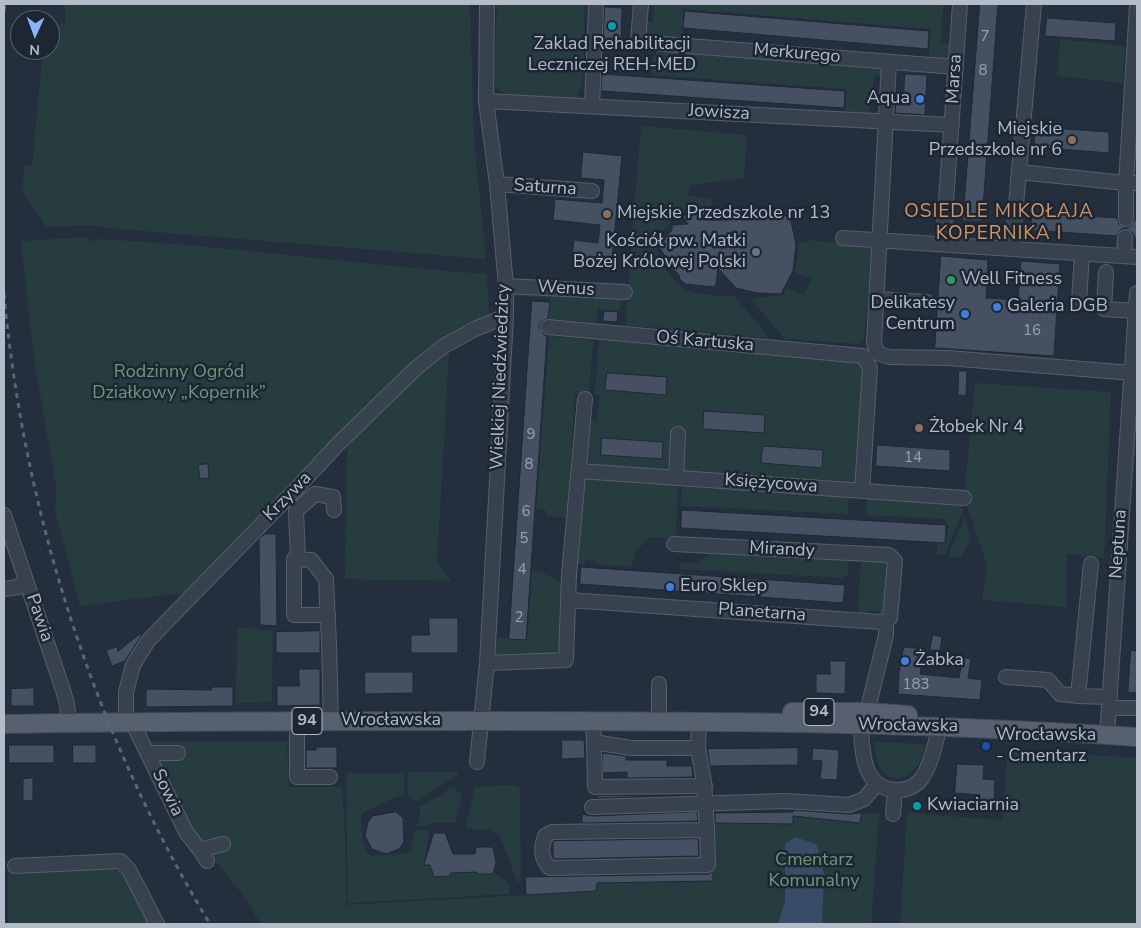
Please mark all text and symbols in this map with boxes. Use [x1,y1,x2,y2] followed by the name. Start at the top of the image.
[10,10,60,60] north arrow
[606,20,618,32] marker: Zaklad Rehabilitacji Leczniczej REH-MED
[981,28,989,46] house number: 7
[528,34,696,76] place label: Zaklad Rehabilitacji Leczniczej REH-MED
[753,39,841,69] street label: Merkurego
[29,40,40,59] text: N
[943,54,967,104] street label: Marsa
[979,62,987,80] house number: 8
[867,88,910,110] place label: Aqua
[914,93,926,105] marker: Aqua
[688,101,750,125] street label: Jowisza
[929,119,1062,162] place label: Miejskie Przedszkole nr 6
[1066,134,1078,146] marker: Miejskie Przedszkole nr 6
[513,175,577,201] street label: Saturna
[902,201,1096,245] district label: OSIEDLE MIKOŁAJA KOPERNIKA I
[617,203,830,225] place label: Miejskie Przedszkole nr 13
[601,208,613,220] marker: Miejskie Przedszkole nr 13
[573,231,746,274] place label: Kościół pw. Matki Bożej Królowej Polski
[750,246,762,258] marker: Kościół pw. Matki Bożej Królowej Polski
[961,269,1062,291] place label: Well Fitness
[945,274,957,286] marker: Well Fitness
[537,277,595,301] street label: Wenus
[487,284,515,470] street label: Wielkiej Niedźwiedzicy
[871,293,955,336] place label: Delikatesy Centrum
[1007,296,1108,318] place label: Galeria DGB
[991,301,1003,313] marker: Galeria DGB
[959,308,971,320] marker: Delikatesy Centrum
[1023,322,1041,340] house number: 16
[655,327,755,357] street label: Oś Kartuska
[92,362,266,404] park label: Rodzinny Ogród Działkowy „Kopernik”
[929,417,1024,439] place label: Żłobek Nr 4
[913,422,925,434] marker: Żłobek Nr 4
[527,426,535,444] house number: 9
[904,449,922,467] house number: 14
[525,456,533,474] house number: 8
[259,468,317,526] street label: Krzywa
[724,470,818,498] street label: Księżycowa
[522,503,530,521] house number: 6
[1106,509,1132,579] street label: Neptuna
[520,530,528,548] house number: 5
[749,538,815,562] street label: Mirandy
[518,561,526,579] house number: 4
[680,576,767,598] place label: Euro Sklep
[664,581,676,593] marker: Euro Sklep
[21,591,57,645] street label: Pawia
[717,599,807,627] street label: Planetarna
[515,609,523,627] house number: 2
[915,650,964,672] place label: Żabka
[899,655,911,667] marker: Żabka
[903,676,929,694] house number: 183
[804,699,834,726] road number: 94
[292,708,322,734] road number: 94
[341,710,441,732] street label: Wrocławska
[858,714,958,738] street label: Wrocławska
[996,725,1096,768] place label: Wrocławska - Cmentarz
[980,740,992,752] marker: Wrocławska - Cmentarz
[146,766,188,820] street label: Sowia
[927,795,1019,817] place label: Kwiaciarnia
[911,800,923,812] marker: Kwiaciarnia
[768,850,860,892] park label: Cmentarz Komunalny

